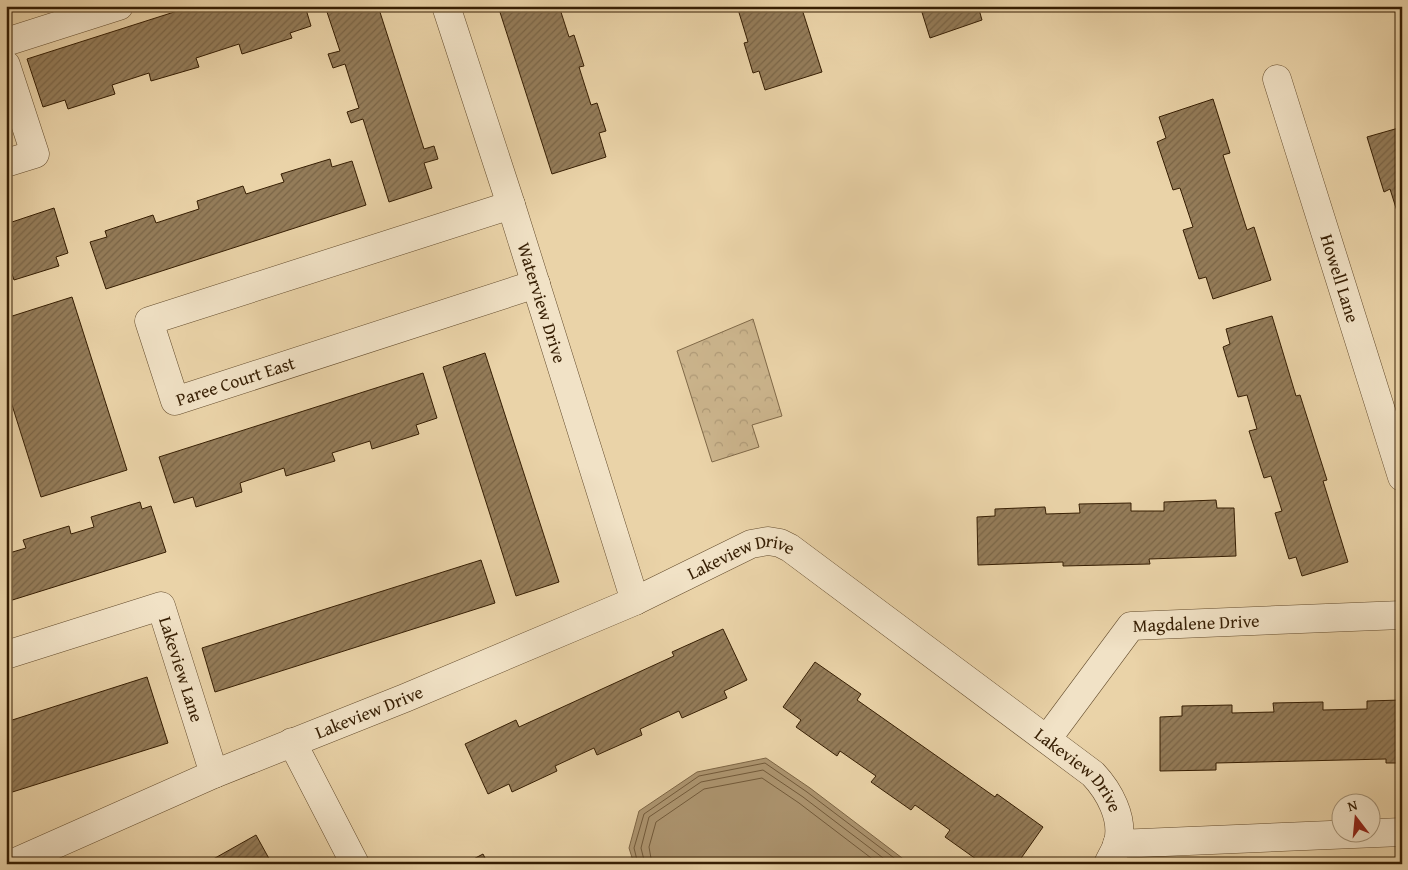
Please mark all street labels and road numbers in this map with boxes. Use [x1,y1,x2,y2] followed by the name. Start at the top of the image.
[1313,230,1367,326] street label: Howell Lane
[511,239,574,366] street label: Waterview Drive
[172,349,299,413] street label: Paree Court East
[682,527,800,586] street label: Lakeview Drive
[1132,607,1260,639] street label: Magdalene Drive
[152,613,211,726] street label: Lakeview Lane
[311,678,427,745] street label: Lakeview Drive
[1029,721,1129,816] street label: Lakeview Drive

